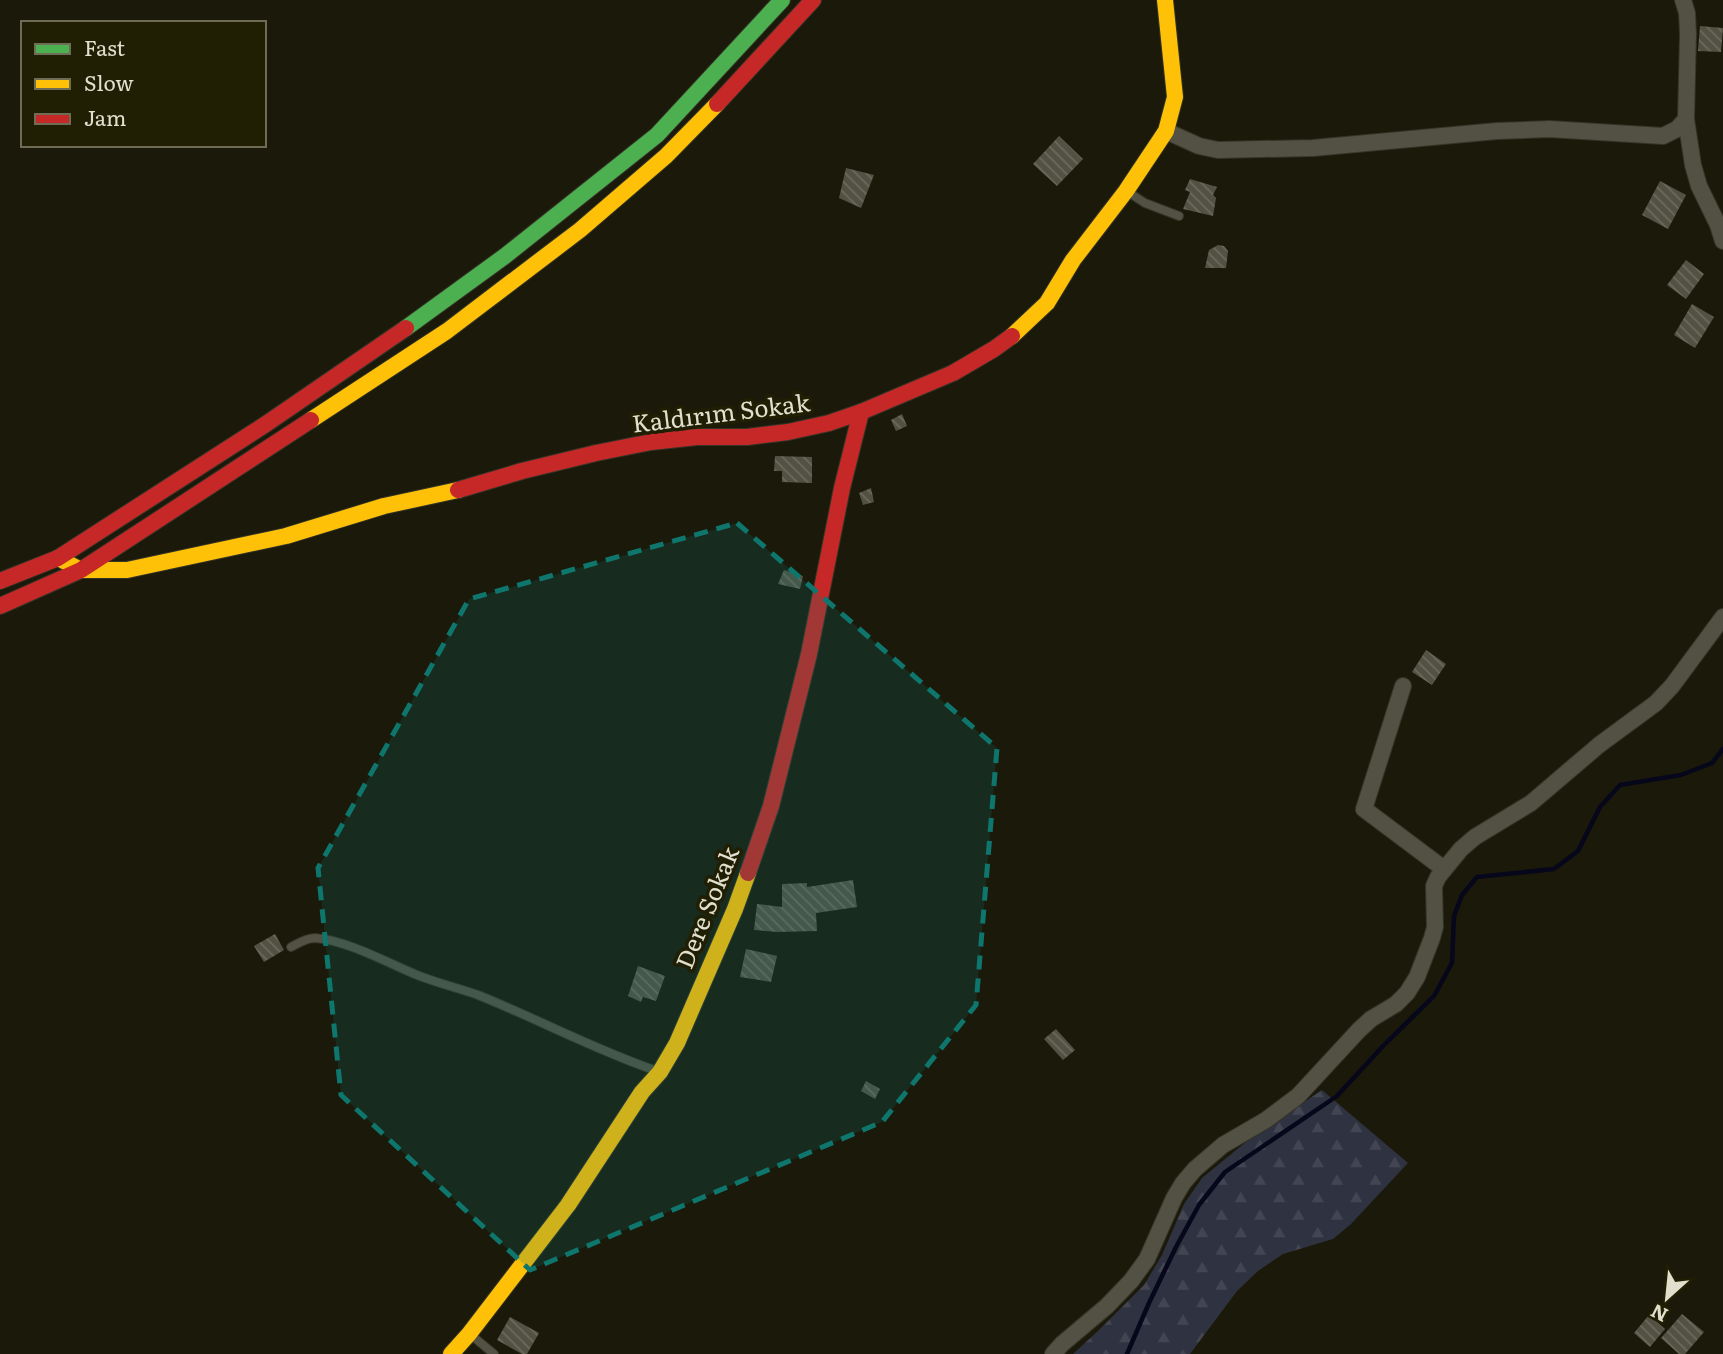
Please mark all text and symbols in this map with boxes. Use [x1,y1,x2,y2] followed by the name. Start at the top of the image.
[21,21,266,147] legend
[84,31,125,62] text: Fast
[84,66,134,97] text: Slow
[84,101,126,132] text: Jam
[630,383,812,440] street label: Kaldırım Sokak
[665,840,746,974] street label: Dere Sokak
[1632,1263,1702,1333] north arrow
[1645,1298,1672,1330] text: N

